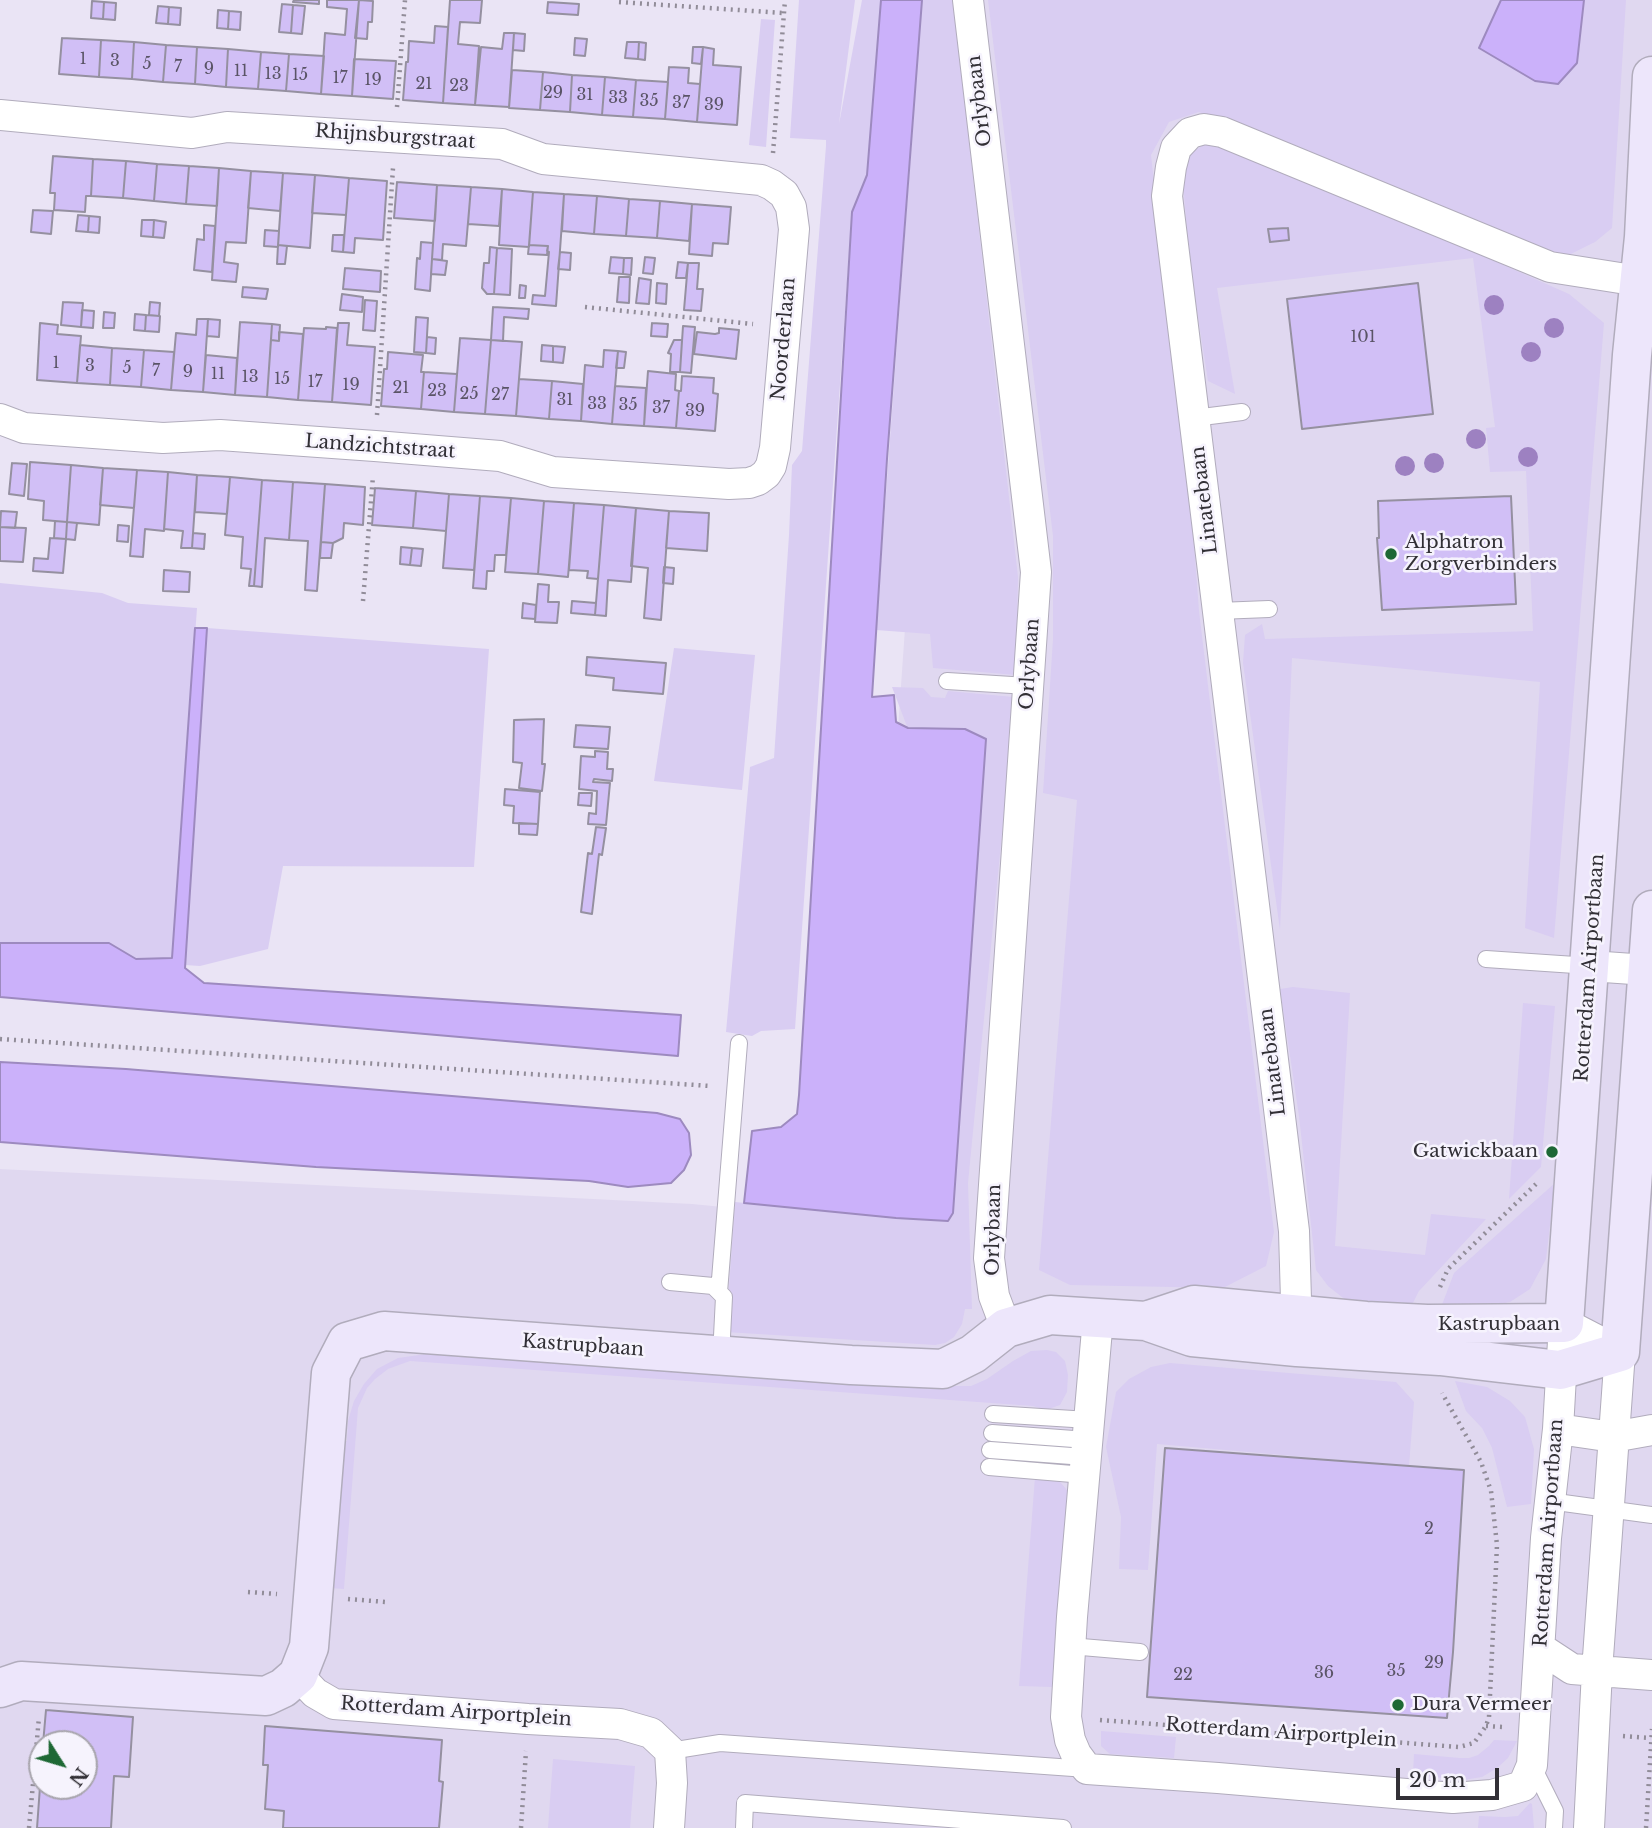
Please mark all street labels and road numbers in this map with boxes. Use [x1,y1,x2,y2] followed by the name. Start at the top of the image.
[963,54,997,148] street label: Orlybaan
[314,120,476,154] street label: Rhijnsburgstraat
[767,277,801,401] street label: Noorderlaan
[304,430,456,464] street label: Landzichtstraat
[1187,445,1223,555] street label: Linatebaan
[1015,617,1045,711] street label: Orlybaan
[1571,853,1609,1083] street label: Rotterdam Airportbaan
[1255,1007,1291,1117] street label: Linatebaan
[982,1184,1006,1276] street label: Orlybaan
[1438,1314,1560,1336] street label: Kastrupbaan
[521,1330,645,1362] street label: Kastrupbaan
[1530,1418,1568,1648] street label: Rotterdam Airportbaan
[340,1693,572,1731] street label: Rotterdam Airportplein
[1165,1714,1397,1752] street label: Rotterdam Airportplein

